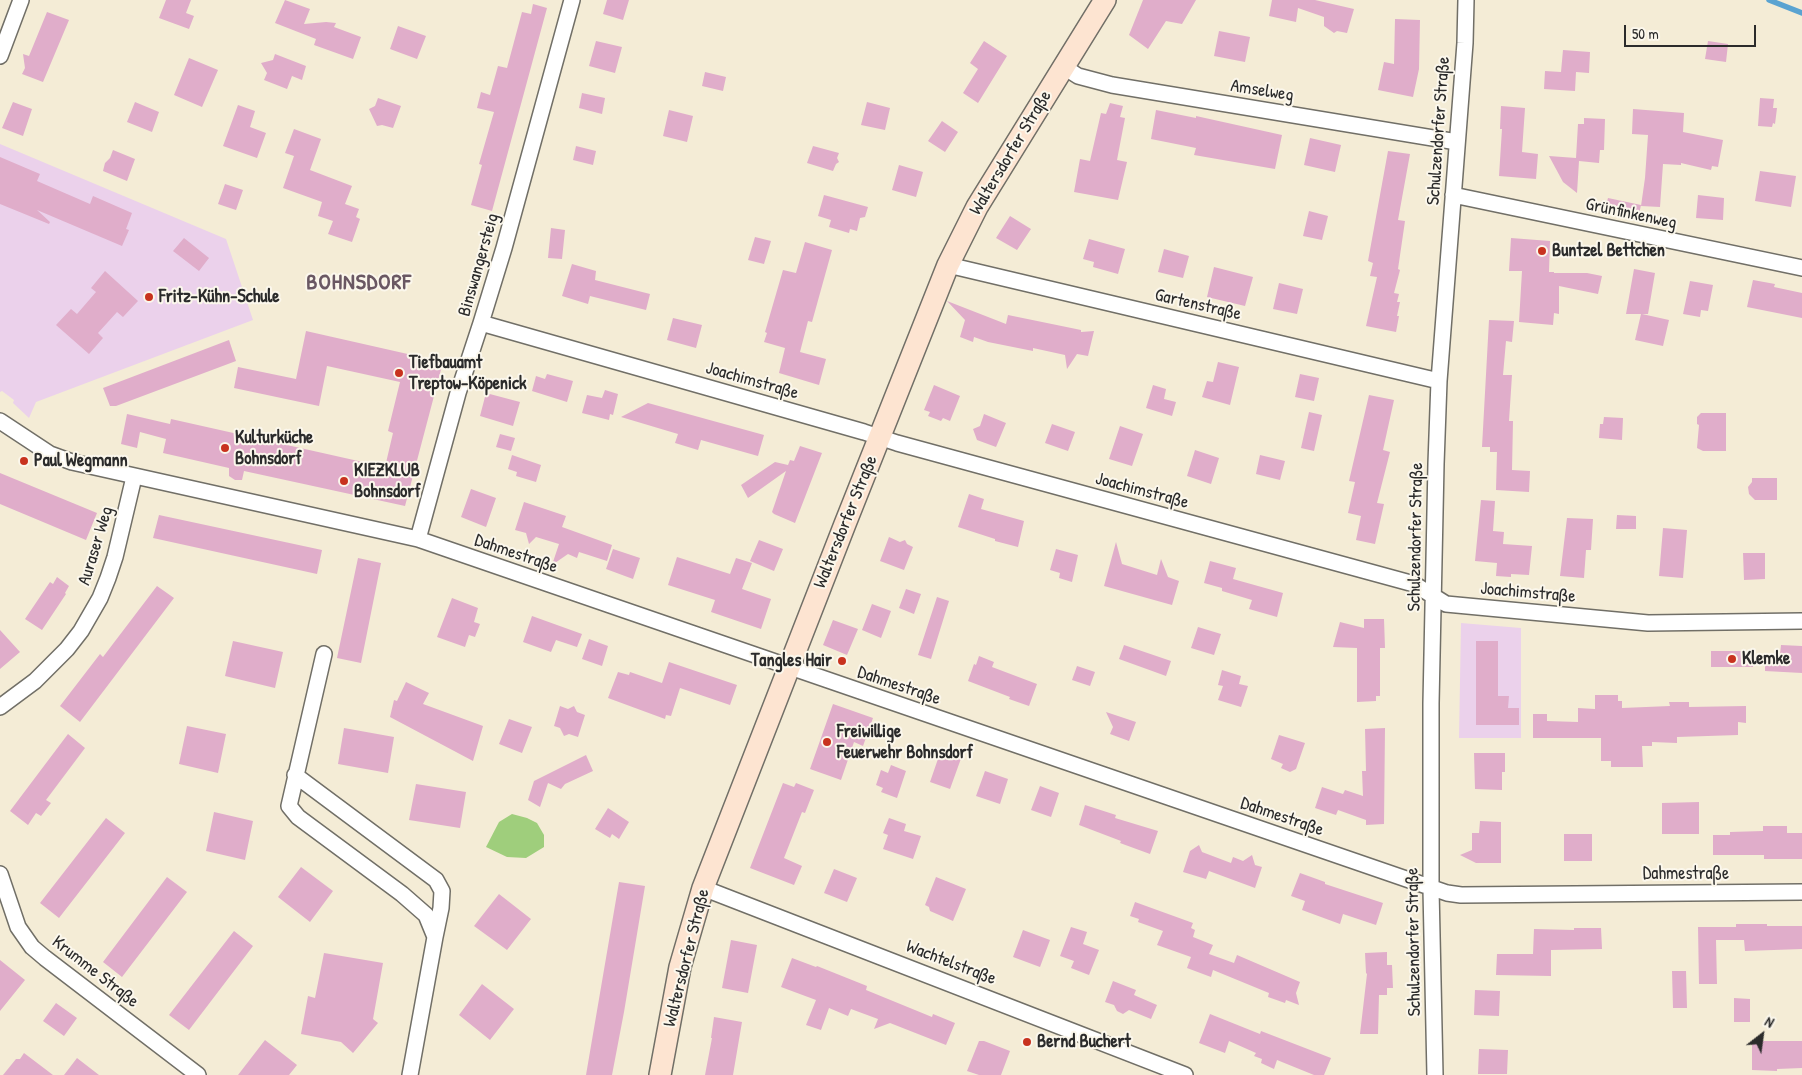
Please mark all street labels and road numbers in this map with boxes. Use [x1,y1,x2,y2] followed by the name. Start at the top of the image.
[1423,56,1455,206] street label: Schulzendorfer Straße
[1229,75,1295,107] street label: Amselweg
[965,87,1057,219] street label: Waltersdorfer Straße
[1584,194,1678,234] street label: Grünfinkenweg
[454,211,504,319] street label: Binswangersteig
[1153,285,1243,325] street label: Gartenstraße
[703,357,801,405] street label: Joachimstraße
[810,453,882,591] street label: Waltersdorfer Straße
[1404,462,1428,612] street label: Schulzendorfer Straße
[1093,468,1191,514] street label: Joachimstraße
[74,504,118,588] street label: Auraser Weg
[472,530,560,578] street label: Dahmestraße
[1479,578,1577,608] street label: Joachimstraße
[855,662,943,710] street label: Dahmestraße
[1238,793,1326,841] street label: Dahmestraße
[1643,863,1729,885] street label: Dahmestraße
[1402,867,1426,1017] street label: Schulzendorfer Straße
[659,887,715,1029] street label: Waltersdorfer Straße
[47,931,143,1013] street label: Krumme Straße
[903,936,999,990] street label: Wachtelstraße

